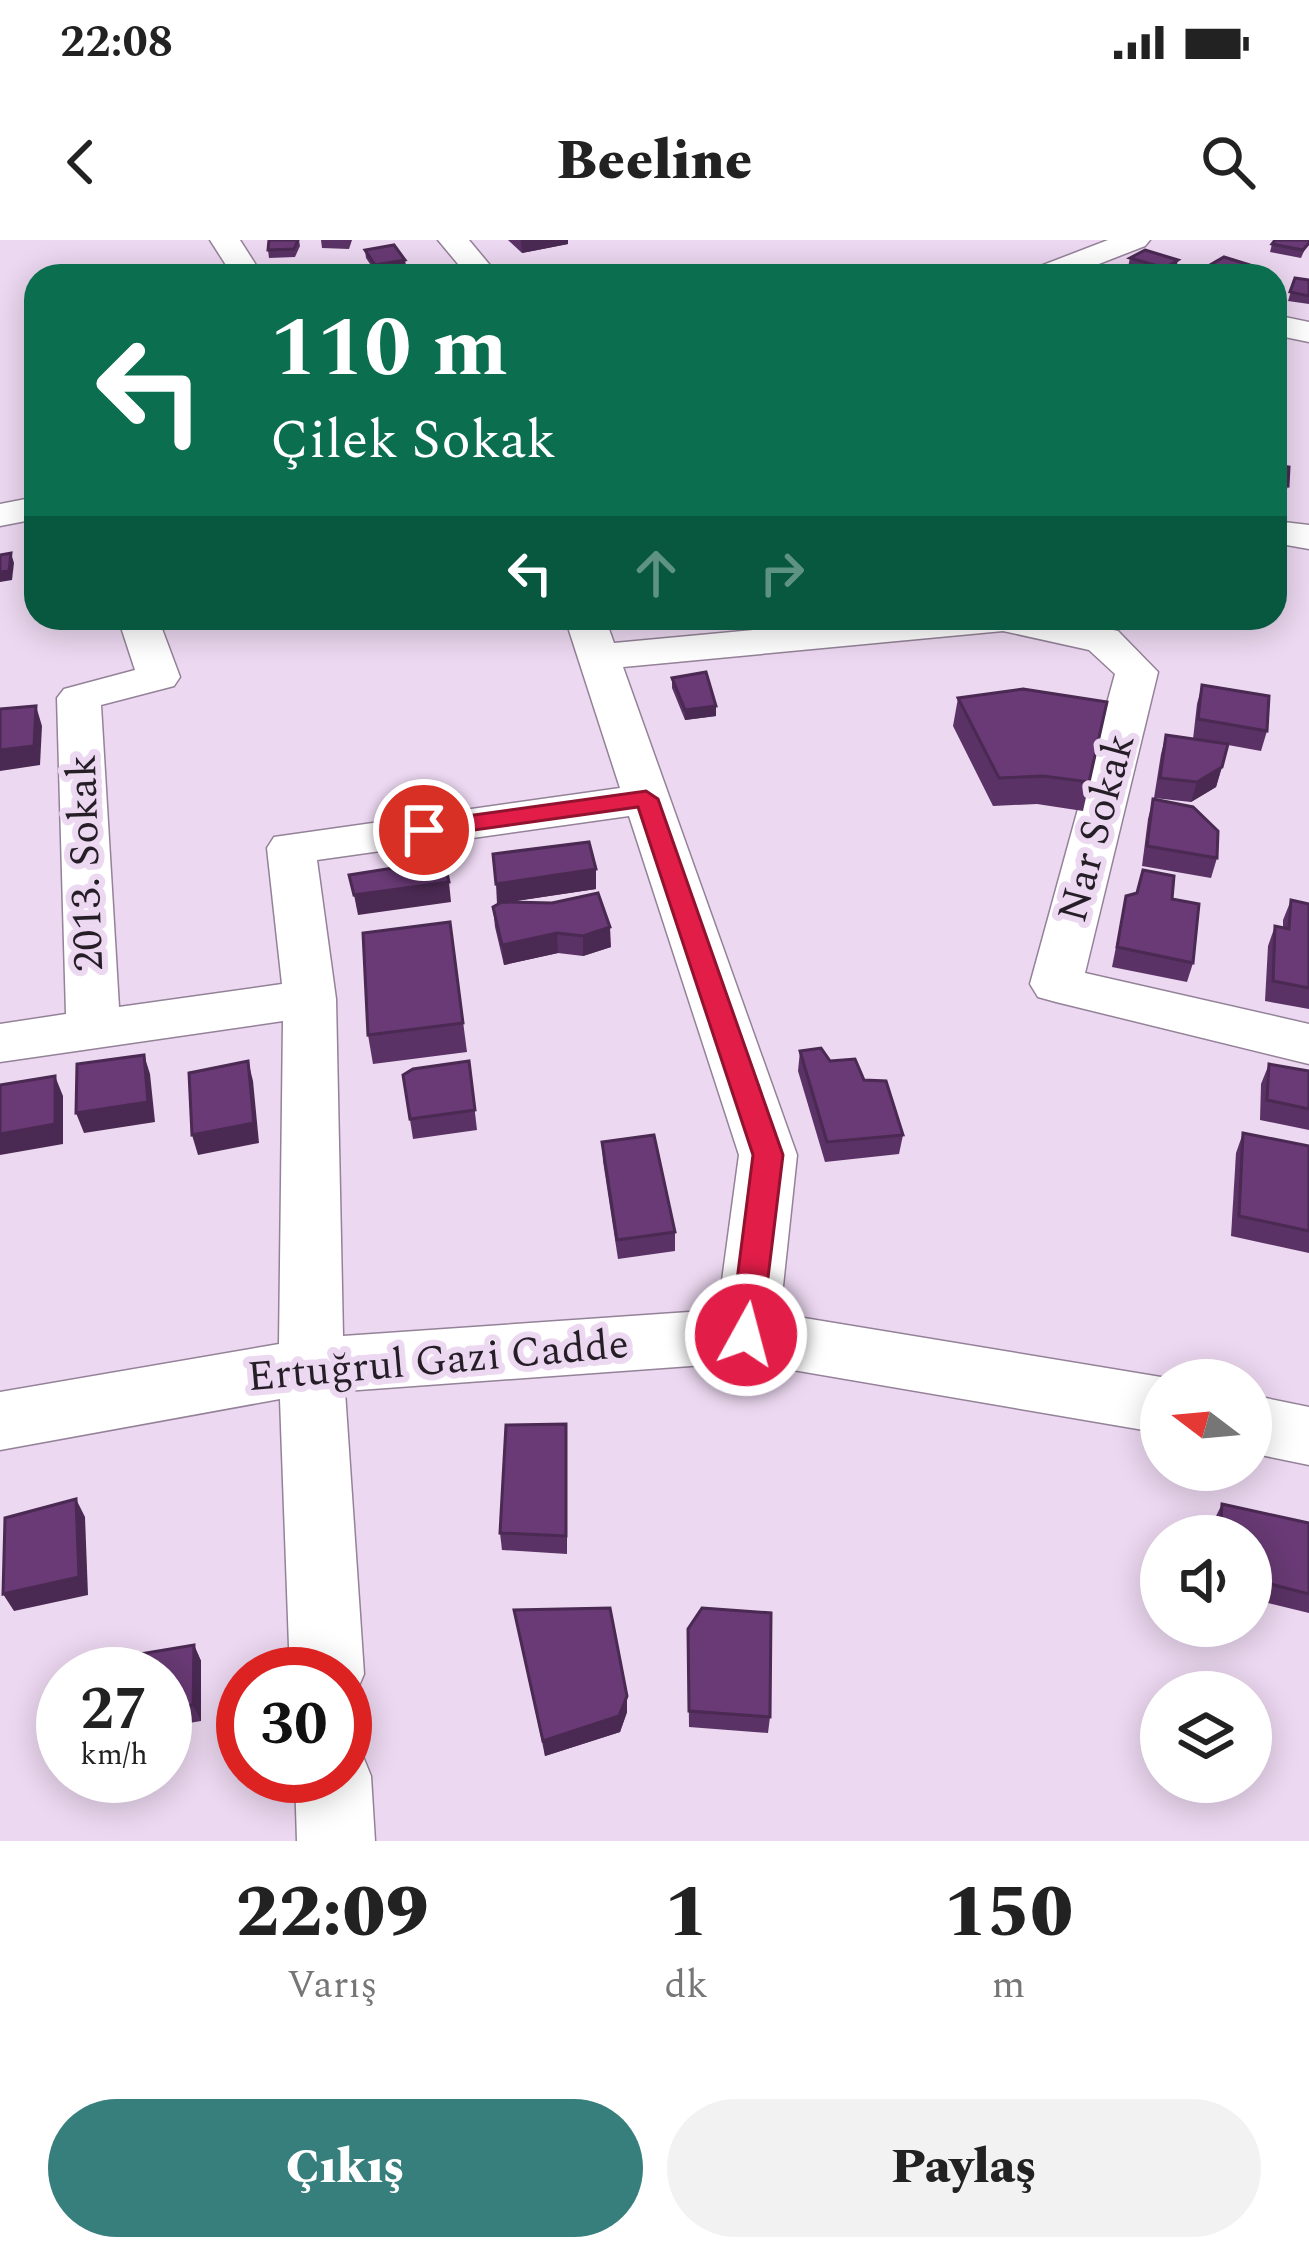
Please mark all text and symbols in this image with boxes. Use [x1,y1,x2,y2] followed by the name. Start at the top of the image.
[60,8,173,77] text: 22:08
[557,121,752,203] text: Beeline
[48,129,114,195] icon: back
[1195,129,1261,195] icon: search
[270,285,508,413] text: 110 m
[72,312,228,468] icon: left
[270,400,556,482] text: Çilek Sokak
[497,540,563,606] icon: left
[623,540,689,606] icon: ahead
[749,540,815,606] icon: right
[1042,727,1152,929] street label: Nar Sokak
[51,753,121,973] street label: 2013. Sokak
[373,779,475,881] pin
[391,797,457,863] icon: arrive
[683,1272,809,1398] position arrow
[245,1313,631,1409] street label: Ertuğrul Gazi Cadde
[1140,1359,1272,1491] north arrow
[1140,1359,1272,1803] map controls
[1140,1515,1272,1647] button: sound
[216,1647,372,1803] speed limit sign: 30
[80,1664,148,1756] text: 27
[1140,1671,1272,1803] button: layers
[80,1732,148,1778] text: km/h
[236,1859,429,1968] text: 22:09
[665,1859,708,1968] text: 1
[944,1859,1073,1968] text: 150
[287,1956,377,2015] text: Varış
[664,1956,708,2015] text: dk
[992,1956,1025,2015] text: m
[48,2099,643,2237] button: Çıkış
[667,2099,1261,2237] button: Paylaş

